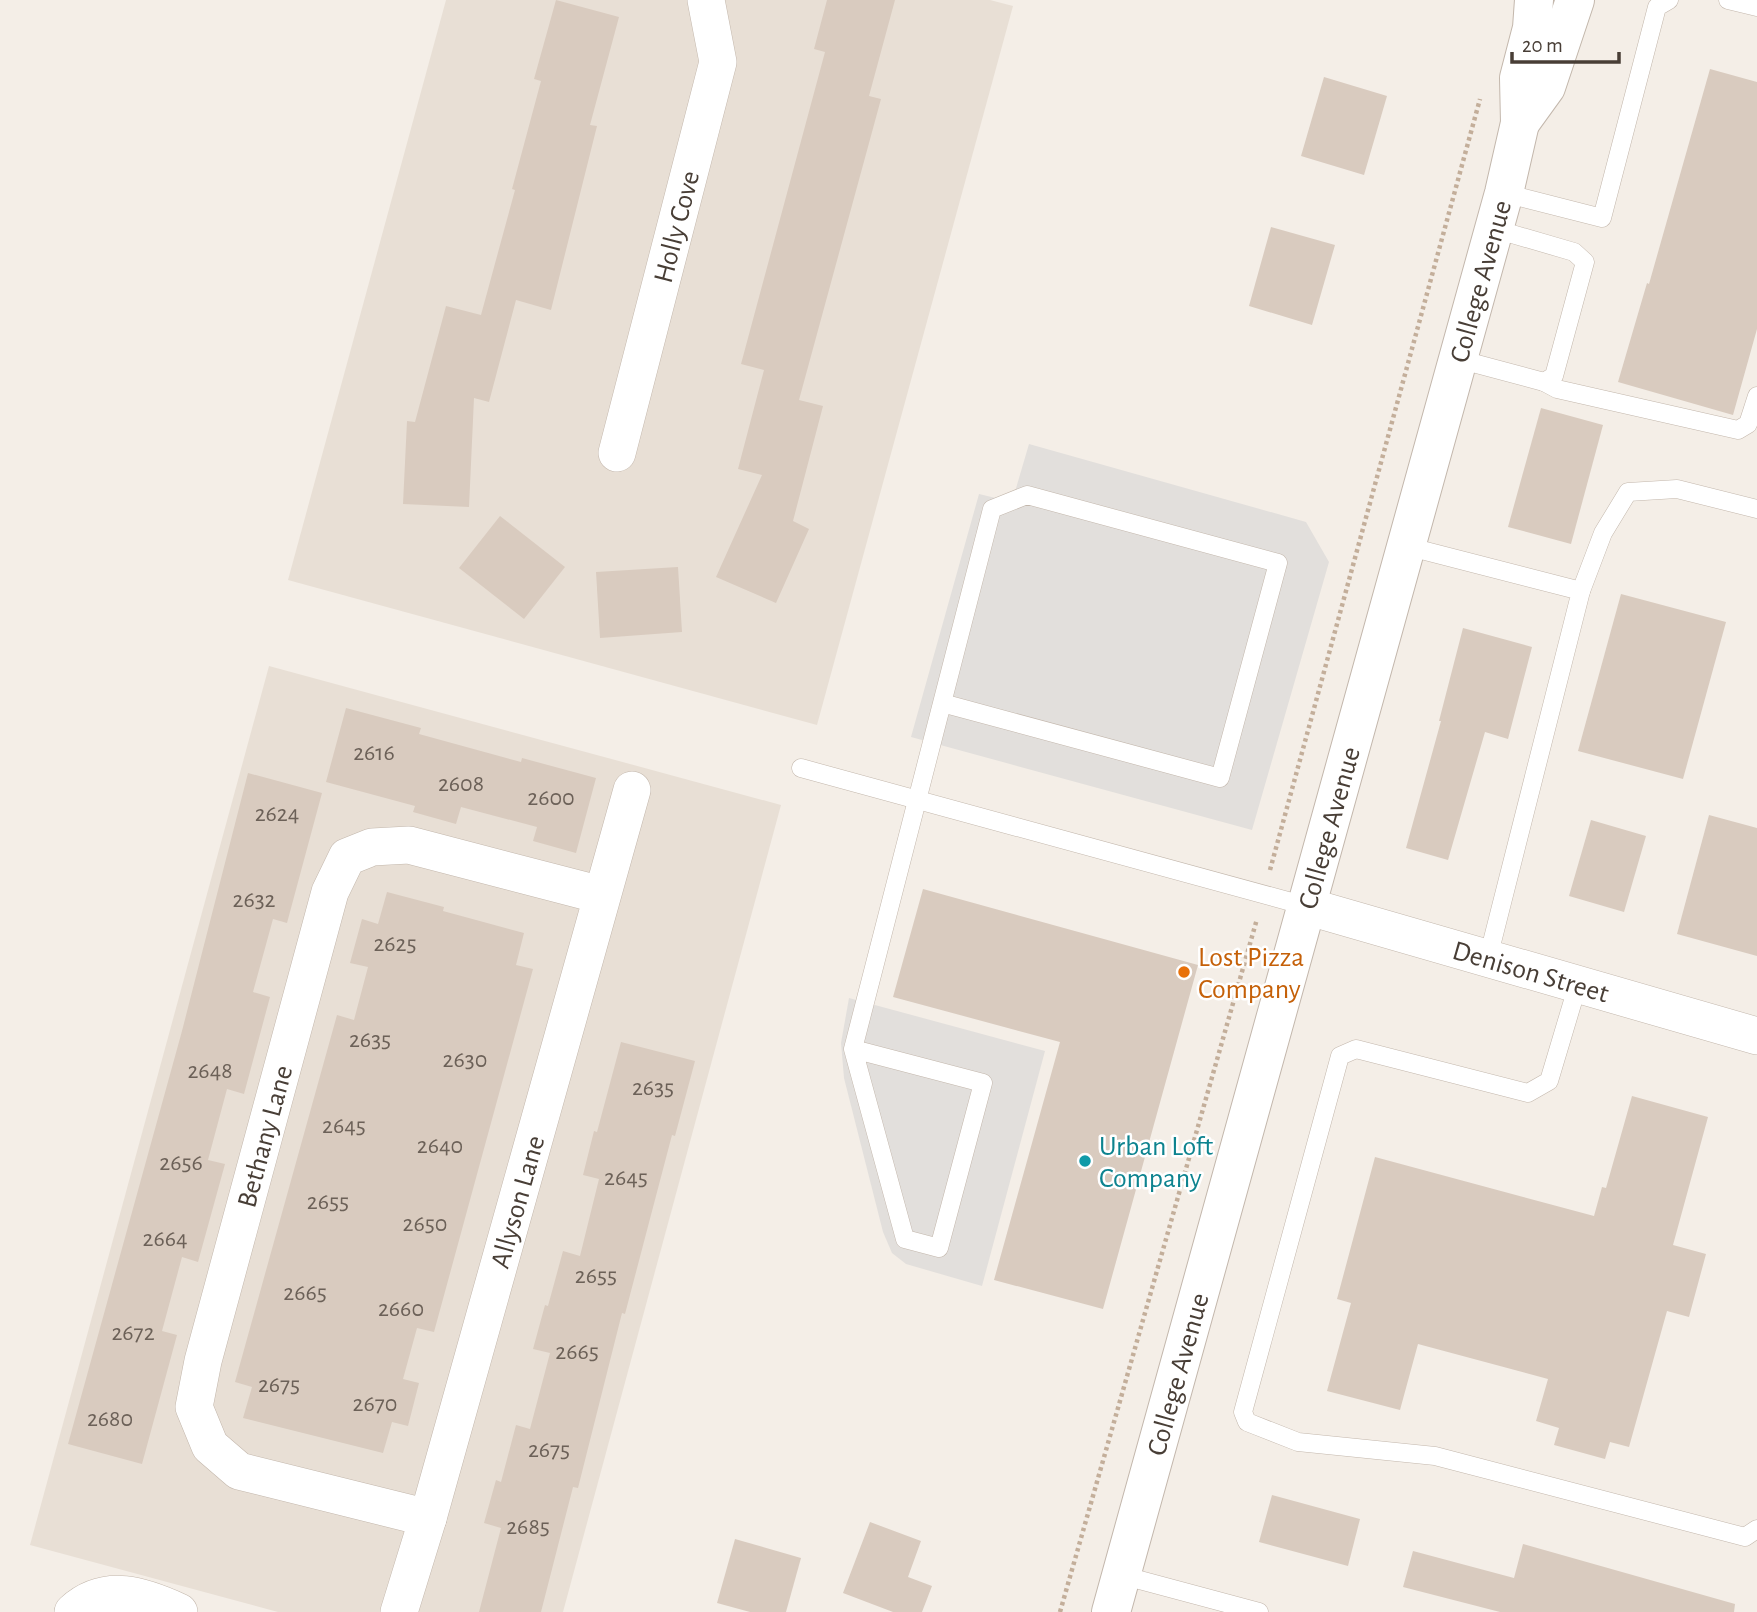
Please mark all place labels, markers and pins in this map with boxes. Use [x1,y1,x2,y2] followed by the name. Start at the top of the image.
[1198,944,1304,1004] place label: Lost Pizza Company
[1176,964,1192,980] marker: Lost Pizza Company
[1099,1133,1213,1193] place label: Urban Loft Company
[1077,1153,1093,1169] marker: Urban Loft Company

